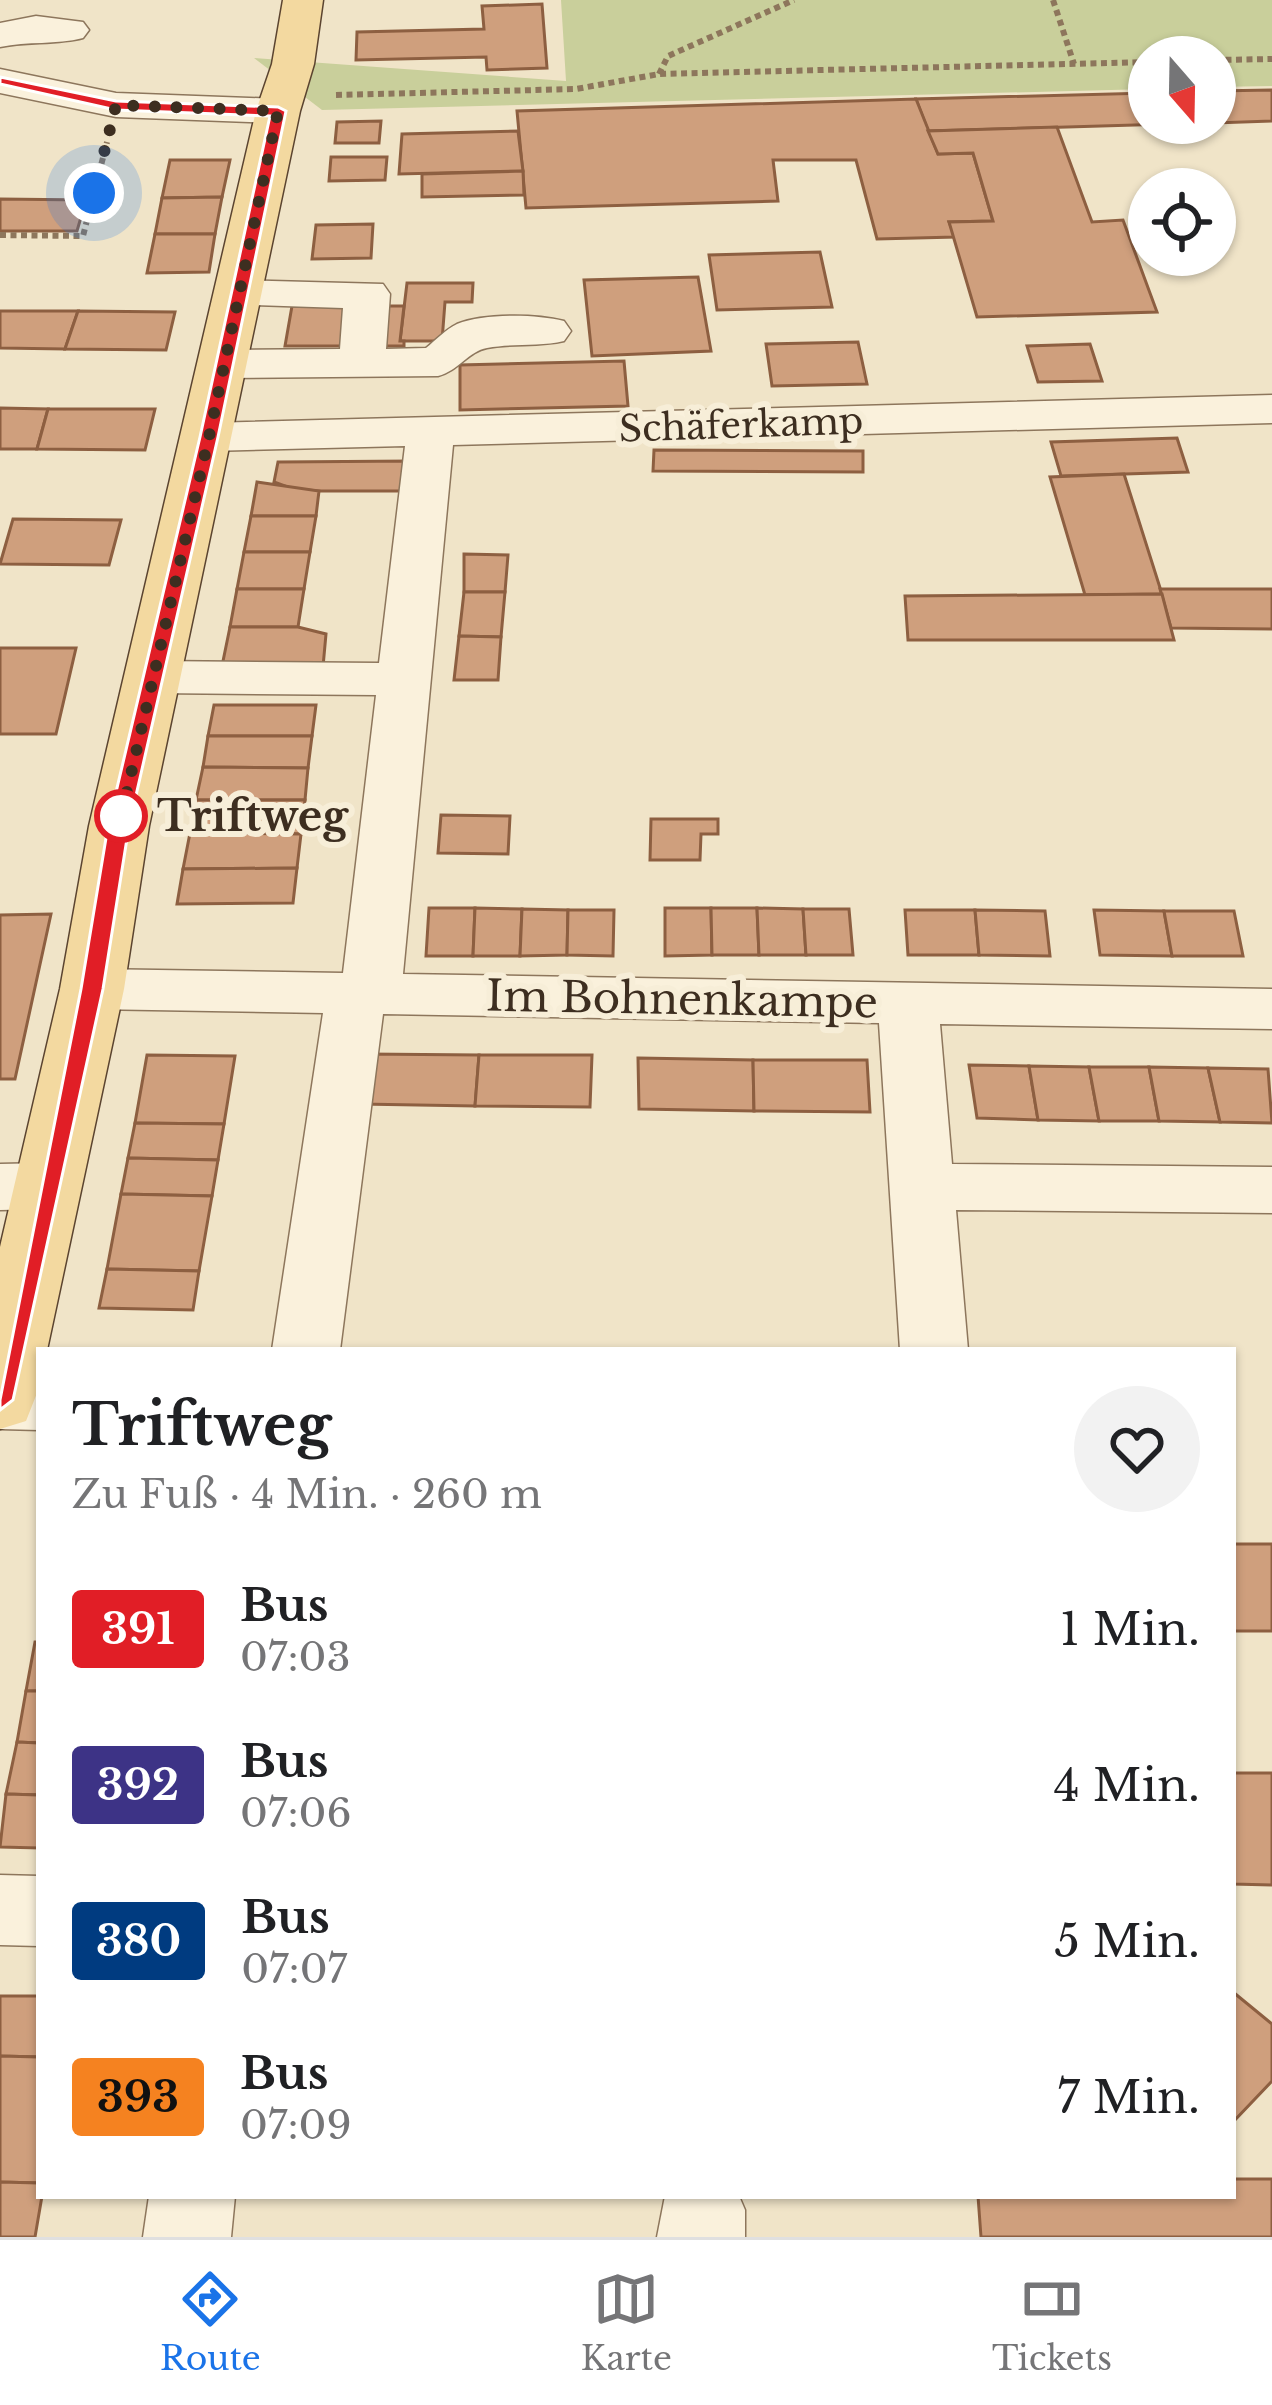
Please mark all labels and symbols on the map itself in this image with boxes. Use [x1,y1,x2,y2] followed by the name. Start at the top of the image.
[1128,36,1236,144] north arrow
[64,163,124,223] your location
[618,398,864,452] street label: Schäferkamp
[157,790,349,842] place label: Triftweg
[96,791,146,841] marker: Triftweg
[486,970,878,1028] street label: Im Bohnenkampe

